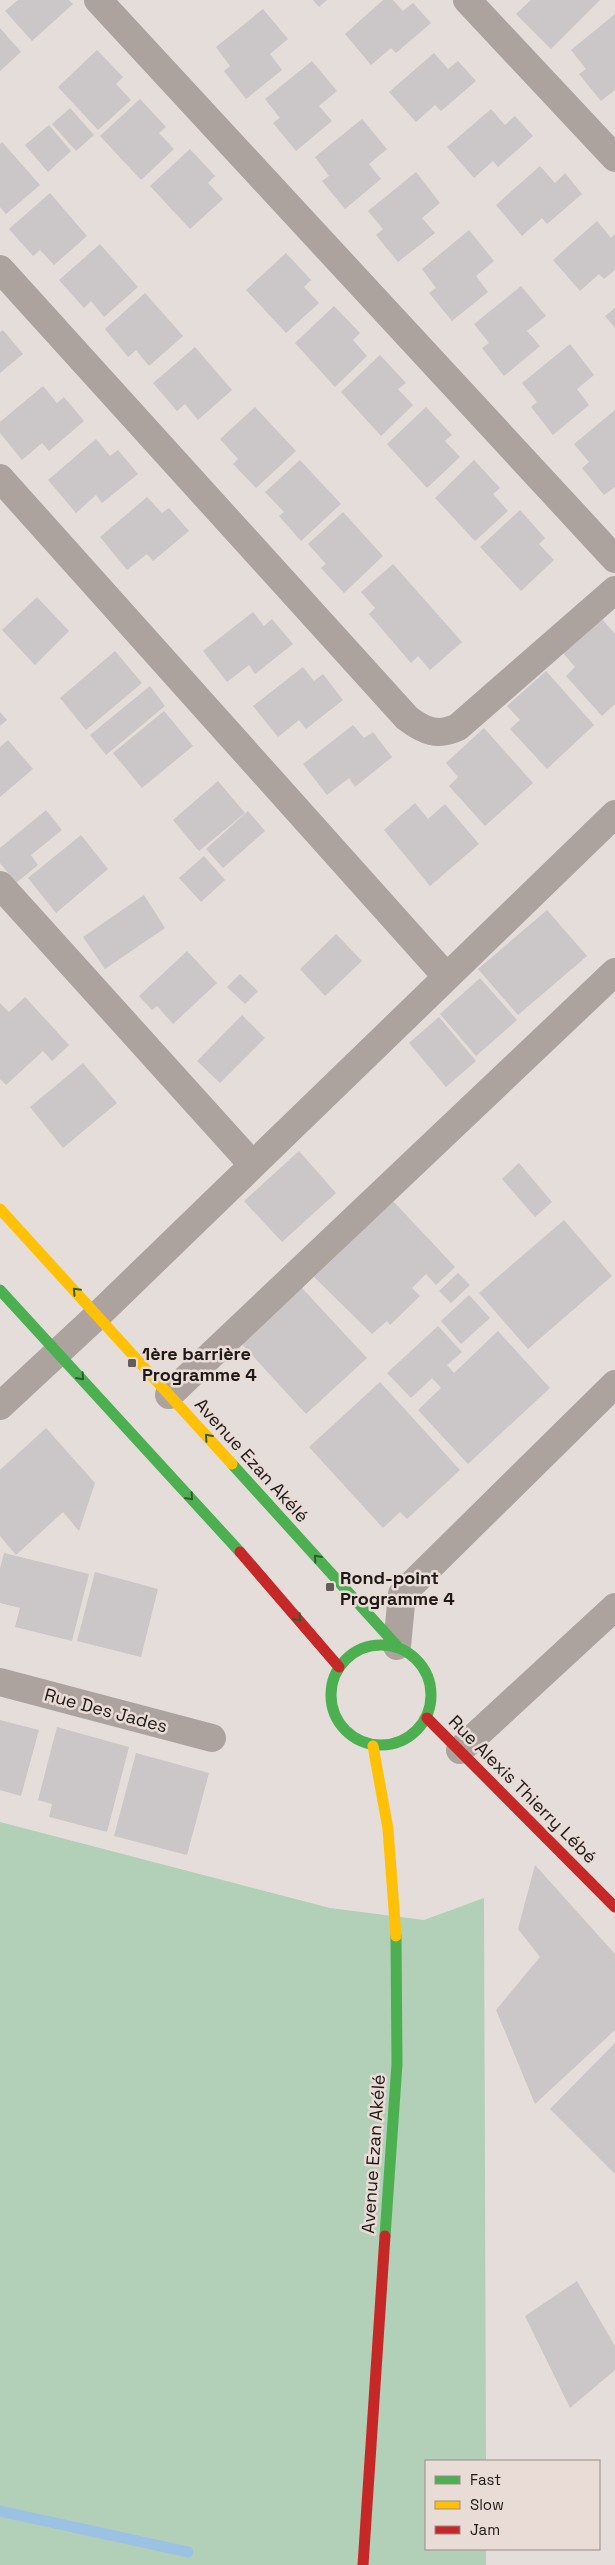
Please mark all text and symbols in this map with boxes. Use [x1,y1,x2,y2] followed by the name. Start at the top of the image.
[73,1288,82,1297] one-way arrow
[142,1342,257,1386] place label: 1ère barrière Programme 4
[126,1357,138,1369] marker: 1ère barrière Programme 4
[75,1371,84,1380] one-way arrow
[190,1393,314,1527] street label: Avenue Ezan Akélé
[205,1434,214,1443] one-way arrow
[184,1491,193,1500] one-way arrow
[314,1554,323,1563] one-way arrow
[340,1566,455,1610] place label: Rond-point Programme 4
[324,1581,336,1593] marker: Rond-point Programme 4
[292,1613,301,1622] one-way arrow
[42,1683,170,1737] street label: Rue Des Jades
[444,1710,602,1868] street label: Rue Alexis Thierry Lébé
[356,2074,390,2234] street label: Avenue Ezan Akélé
[425,2460,600,2550] legend
[470,2470,501,2489] text: Fast
[470,2495,504,2514] text: Slow
[470,2520,500,2539] text: Jam

